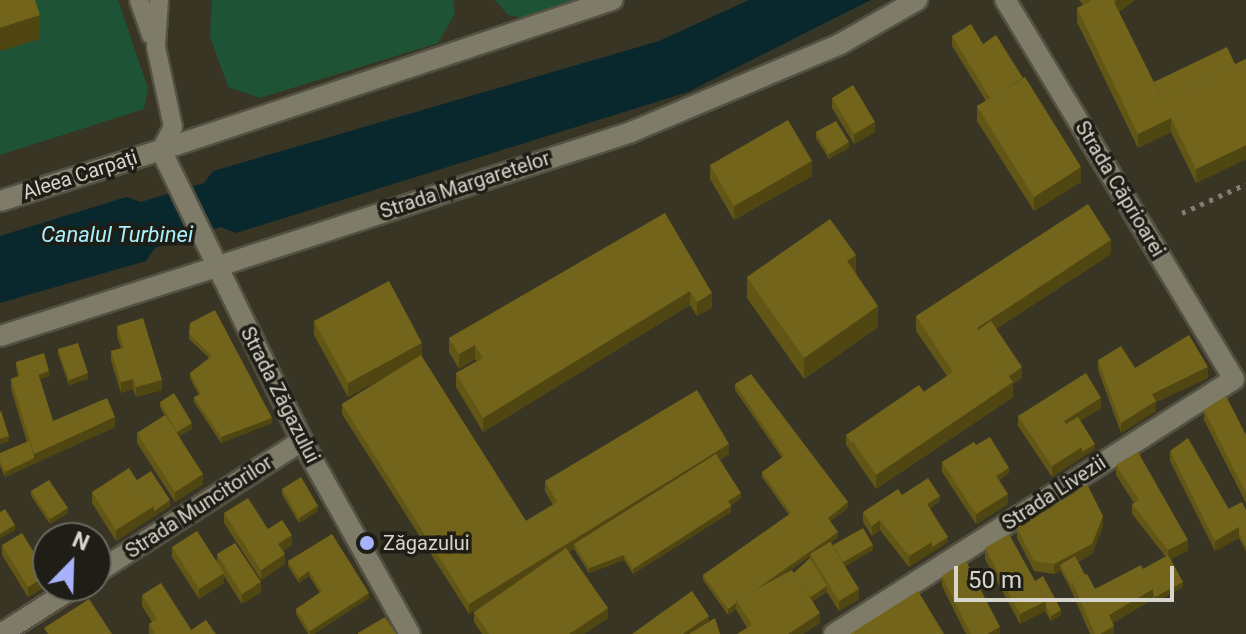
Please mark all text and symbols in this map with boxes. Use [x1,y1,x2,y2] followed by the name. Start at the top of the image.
[1070,117,1170,261] street label: Strada Căprioarei
[20,145,140,205] street label: Aleea Carpați
[377,146,553,224] street label: Strada Margaretelor
[41,222,193,248] water label: Canalul Turbinei
[235,323,325,467] street label: Strada Zăgazului
[121,451,277,563] street label: Strada Muncitorilor
[998,451,1110,535] street label: Strada Livezii
[32,522,112,602] north arrow
[69,527,93,556] text: N
[383,531,470,555] place label: Zăgazului
[358,534,376,552] marker: Zăgazului
[958,550,1178,600] scale bar
[968,566,1022,594] text: 50 m

